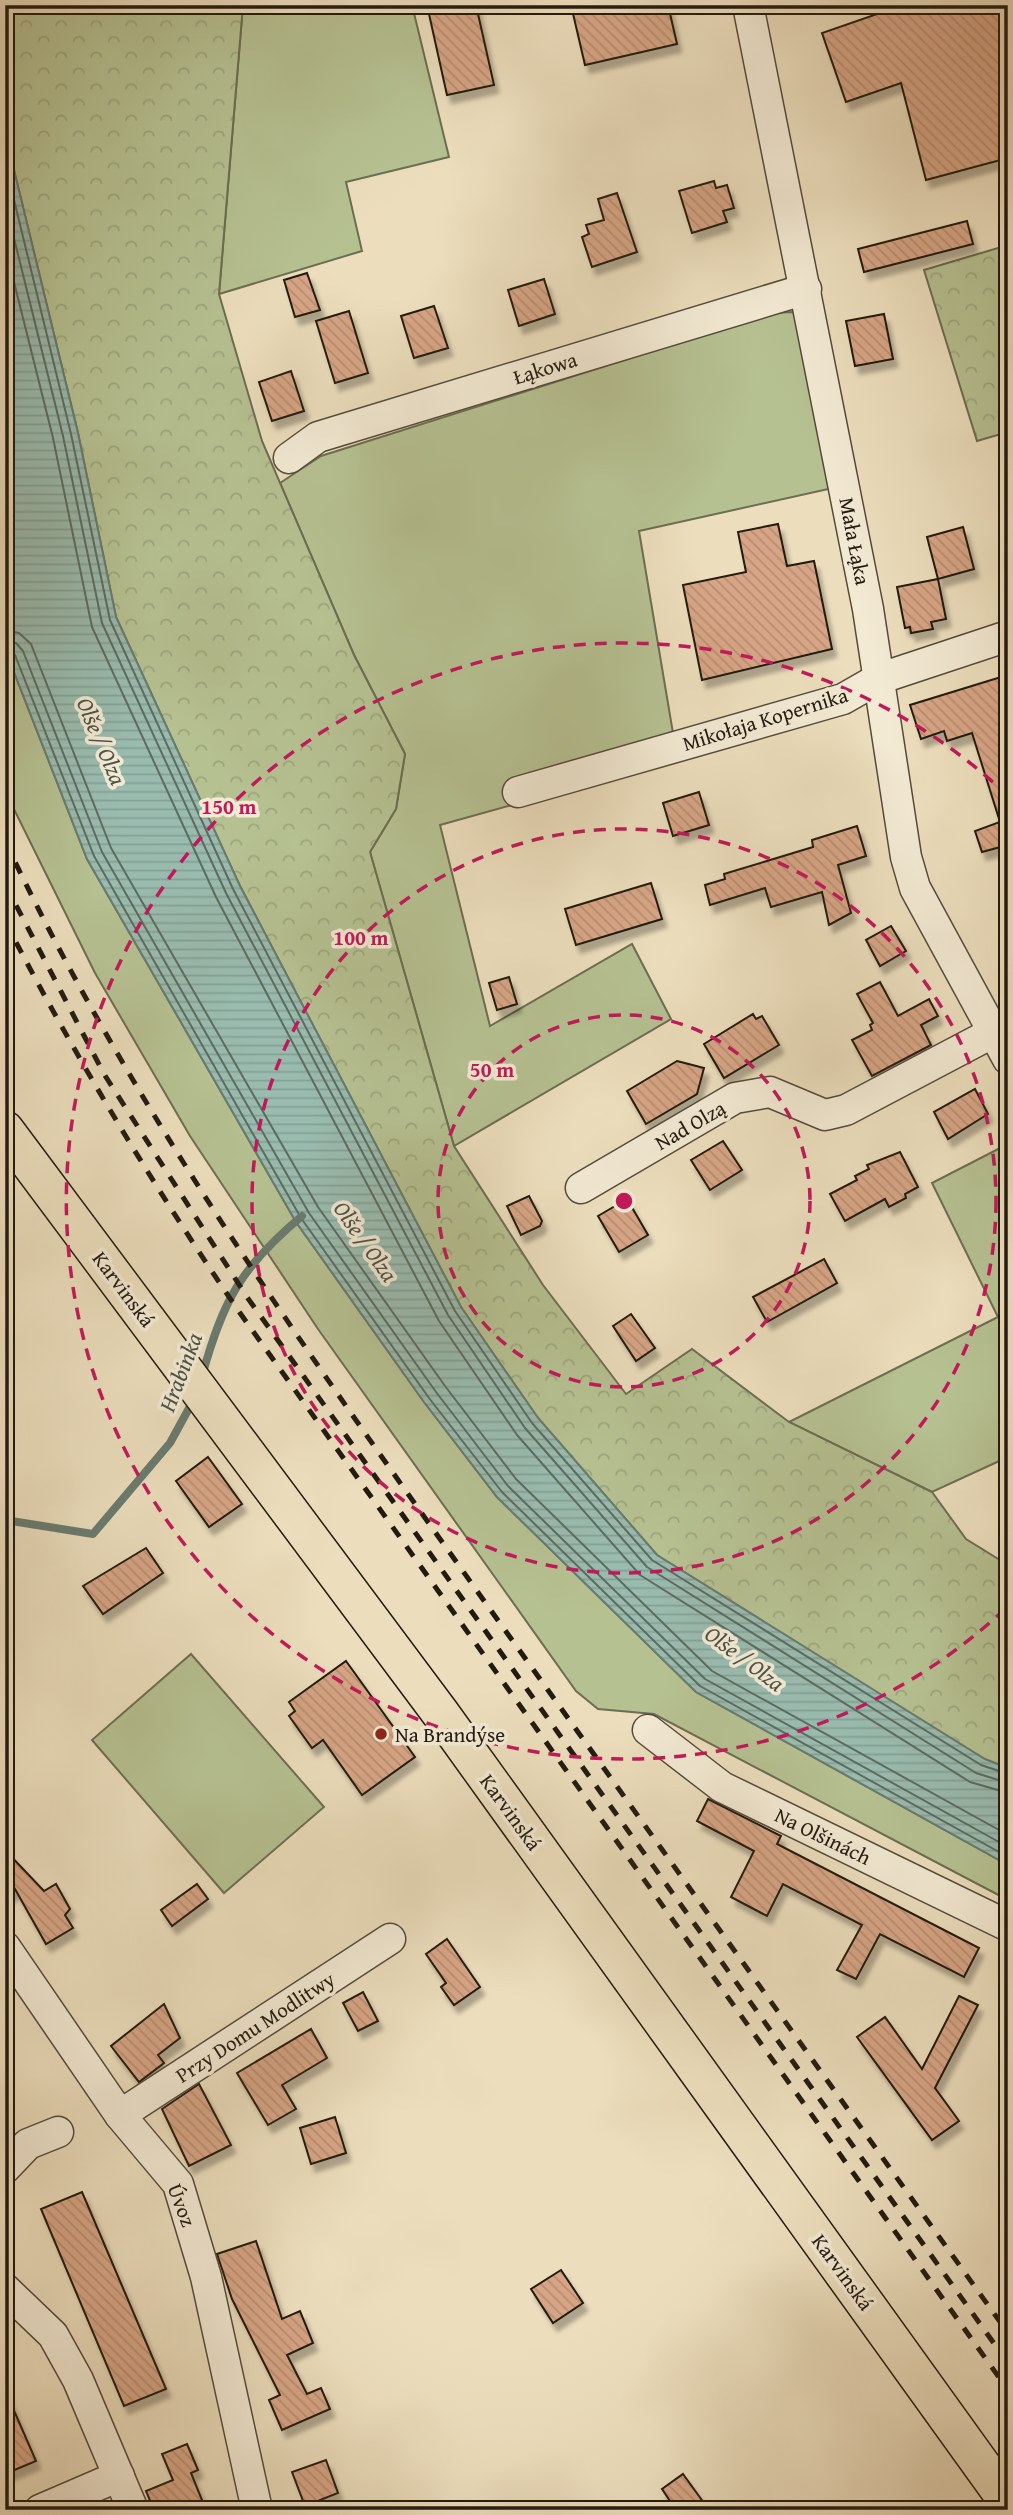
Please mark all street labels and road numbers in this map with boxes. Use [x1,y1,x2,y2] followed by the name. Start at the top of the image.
[509,344,581,392] street label: Łąkowa
[831,495,879,588] street label: Mała Łąka
[678,679,852,759] street label: Mikołaja Kopernika
[649,1092,731,1158] street label: Nad Olzą
[85,1244,163,1334] street label: Karvinská
[473,1767,549,1857] street label: Karvinská
[770,1799,877,1873] street label: Na Olšinách
[169,1963,341,2090] street label: Przy Domu Modlitwy
[160,2179,204,2231] street label: Úvoz
[805,2227,881,2317] street label: Karvinská

